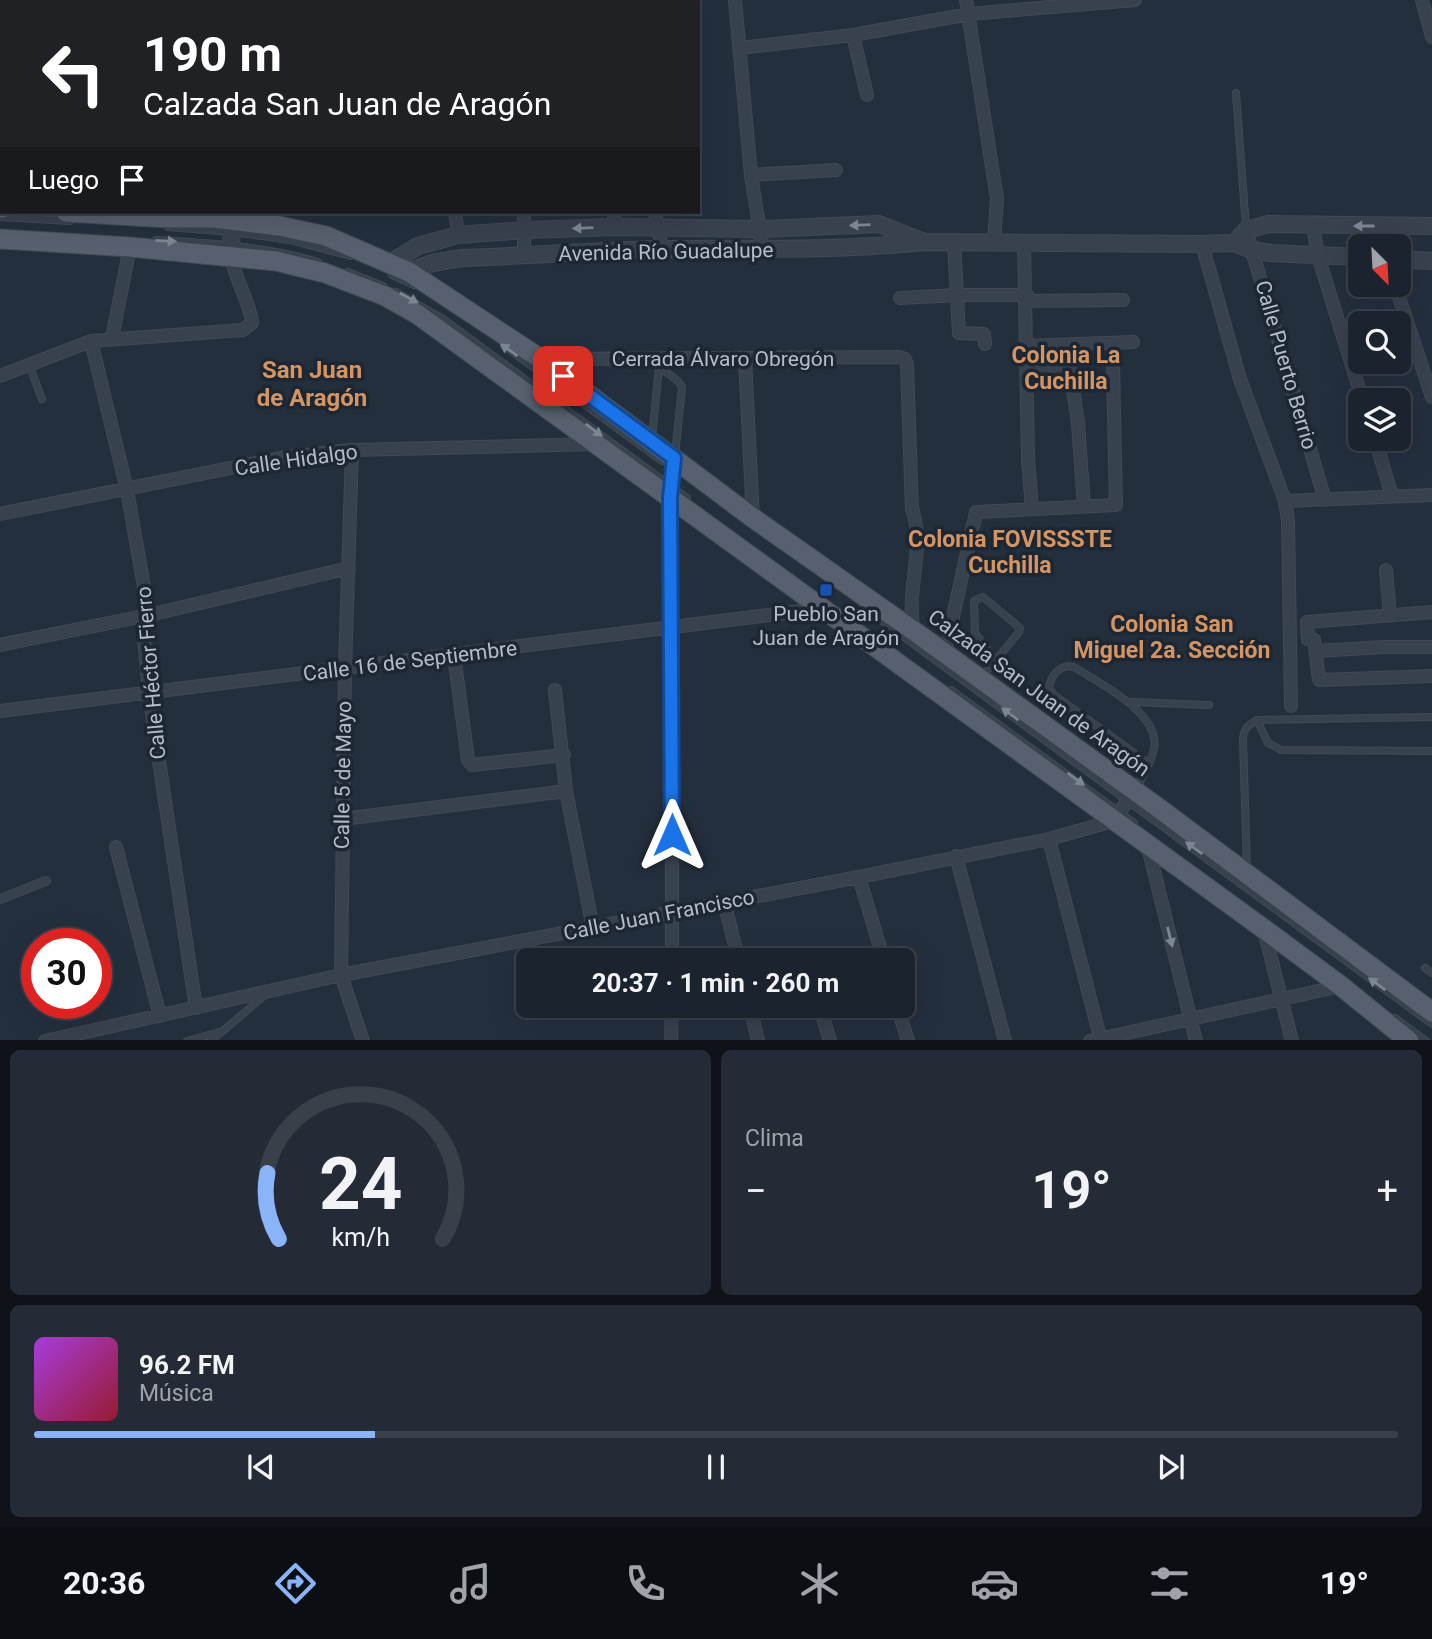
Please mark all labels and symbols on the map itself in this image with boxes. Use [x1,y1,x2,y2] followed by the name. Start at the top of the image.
[849,219,871,230] one-way arrow
[1353,220,1375,232] one-way arrow
[572,222,594,234] one-way arrow
[1348,234,1410,298] north arrow
[155,235,177,246] one-way arrow
[558,238,774,266] street label: Avenida Río Guadalupe
[1250,278,1322,452] street label: Calle Puerto Berrio
[399,292,419,304] one-way arrow
[1012,342,1120,395] district label: Colonia La Cuchilla
[500,344,519,357] one-way arrow
[533,346,593,406] pin
[612,347,834,371] street label: Cerrada Álvaro Obregón
[257,356,367,412] district label: San Juan de Aragón
[585,422,603,436] one-way arrow
[233,439,359,481] street label: Calle Hidalgo
[908,526,1112,579] district label: Colonia FOVISSSTE Cuchilla
[818,582,834,598] marker: Pueblo San Juan de Aragón
[131,585,171,761] street label: Calle Héctor Fierro
[753,602,899,650] place label: Pueblo San Juan de Aragón
[924,605,1154,781] street label: Calzada San Juan de Aragón
[1074,611,1270,664] district label: Colonia San Miguel 2a. Sección
[302,636,518,686] street label: Calle 16 de Septiembre
[330,701,356,849] street label: Calle 5 de Mayo
[1001,708,1019,722] one-way arrow
[1066,772,1085,786] one-way arrow
[635,798,709,872] position arrow
[1185,842,1203,856] one-way arrow
[561,885,757,945] street label: Calle Juan Francisco
[1165,926,1176,948] one-way arrow
[21,928,112,1019] speed limit sign: 30
[1368,977,1386,991] one-way arrow

